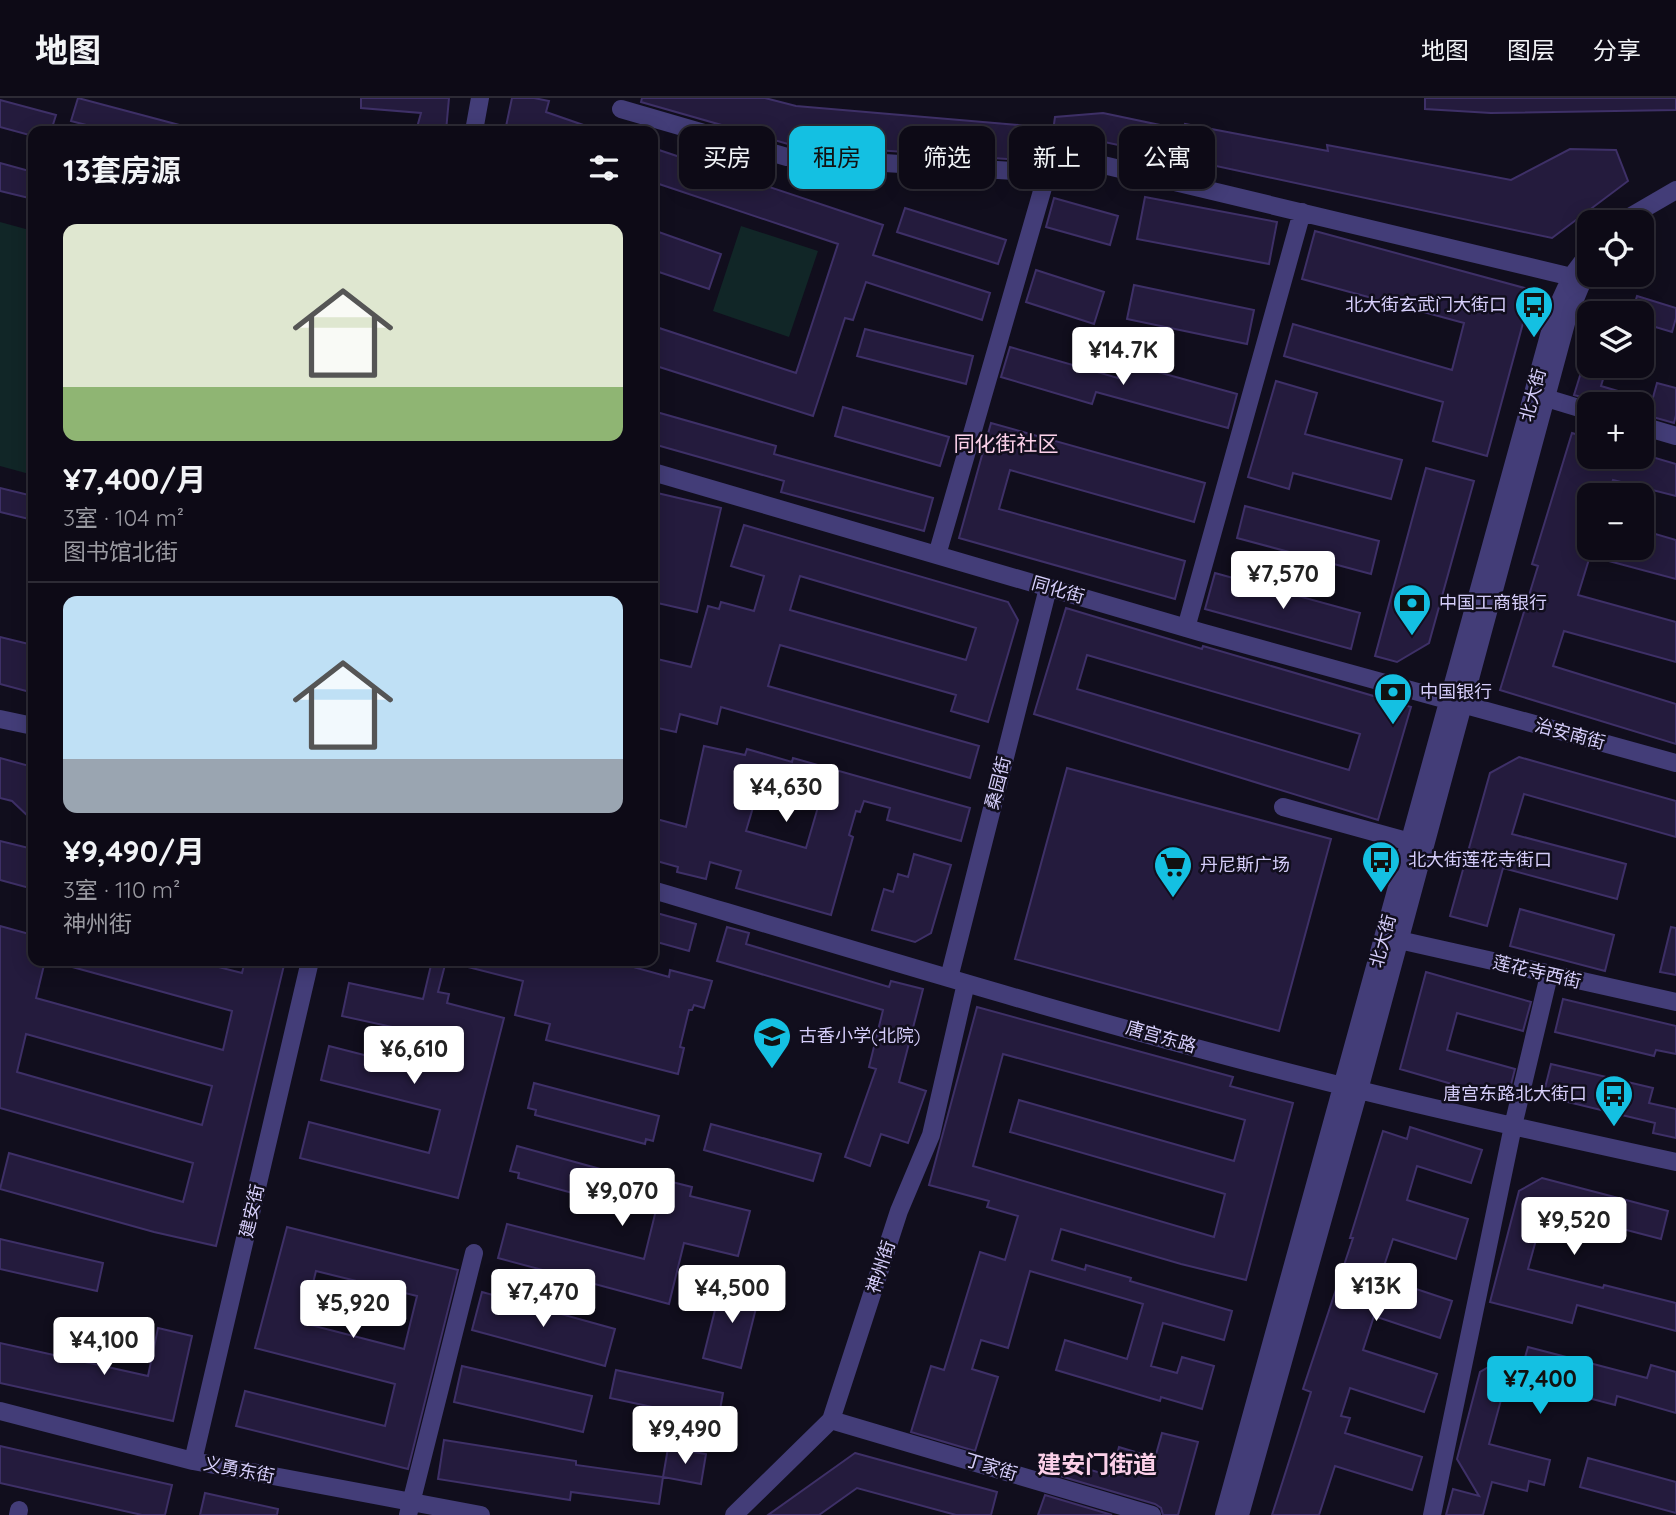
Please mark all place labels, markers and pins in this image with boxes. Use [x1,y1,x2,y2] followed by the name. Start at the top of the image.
[1513,284,1555,339] bus stop icon: 北大街玄武门大街口
[1345,293,1507,316] place label: 北大街玄武门大街口
[1066,328,1180,387] pin: ¥14.7K
[1226,552,1340,611] pin: ¥7,570
[1391,582,1433,637] bank icon: 中国工商银行
[1439,591,1547,614] place label: 中国工商银行
[1372,671,1414,726] bank icon: 中国银行
[1420,680,1492,703] place label: 中国银行
[729,764,843,824] pin: ¥4,630
[1360,839,1402,894] bus stop icon: 北大街莲花寺街口
[1152,844,1194,899] supermarket icon: 丹尼斯广场
[1408,848,1552,871] place label: 北大街莲花寺街口
[1200,853,1290,876] place label: 丹尼斯广场
[751,1015,793,1070] school or university icon: 古香小学(北院)
[799,1024,920,1047] place label: 古香小学(北院)
[357,1026,471,1086] pin: ¥6,610
[1593,1073,1635,1128] bus stop icon: 唐宫东路北大街口
[1443,1082,1587,1105] place label: 唐宫东路北大街口
[565,1168,679,1228] pin: ¥9,070
[1517,1198,1631,1257] pin: ¥9,520
[1335,1264,1417,1323] pin: ¥13K
[675,1266,789,1325] pin: ¥4,500
[486,1270,600,1329] pin: ¥7,470
[296,1280,410,1340] pin: ¥5,920
[47,1318,161,1377] pin: ¥4,100
[1483,1356,1597,1416] pin: ¥7,400
[628,1406,742,1466] pin: ¥9,490

